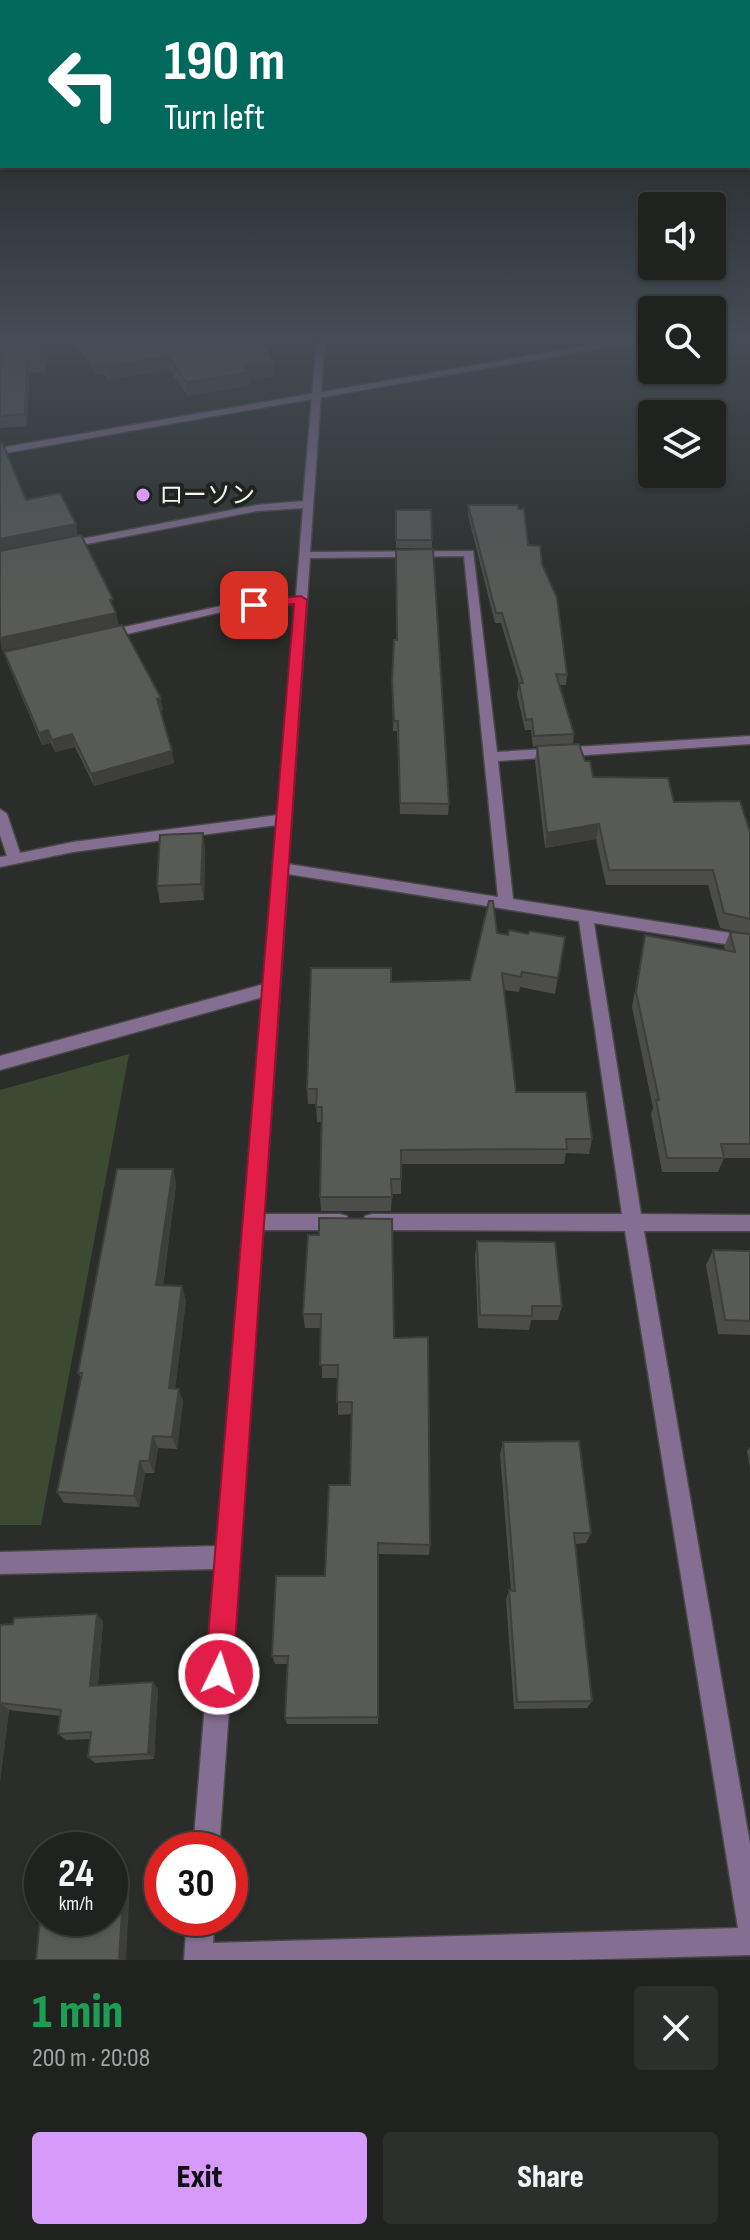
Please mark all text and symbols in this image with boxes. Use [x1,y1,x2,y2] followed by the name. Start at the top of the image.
[164,29,285,96] text: 190 m
[32,32,136,136] icon: left
[164,97,265,140] text: Turn left
[638,192,726,488] map controls
[638,192,726,280] button: sound
[638,296,726,384] button: search
[638,400,726,488] button: layers
[159,481,255,510] place label: ローソン
[134,486,152,504] marker: ローソン
[220,571,288,639] pin
[232,583,276,627] icon: arrive
[177,1632,261,1716] position arrow
[144,1832,248,1936] speed limit sign: 30
[58,1850,94,1898] text: 24
[59,1892,93,1916] text: km/h
[32,1984,123,2041] text: 1 min
[634,1986,718,2070] button: close
[32,2043,150,2074] text: 200 m · 20:08
[32,2132,367,2224] button: Exit
[383,2132,718,2224] button: Share

